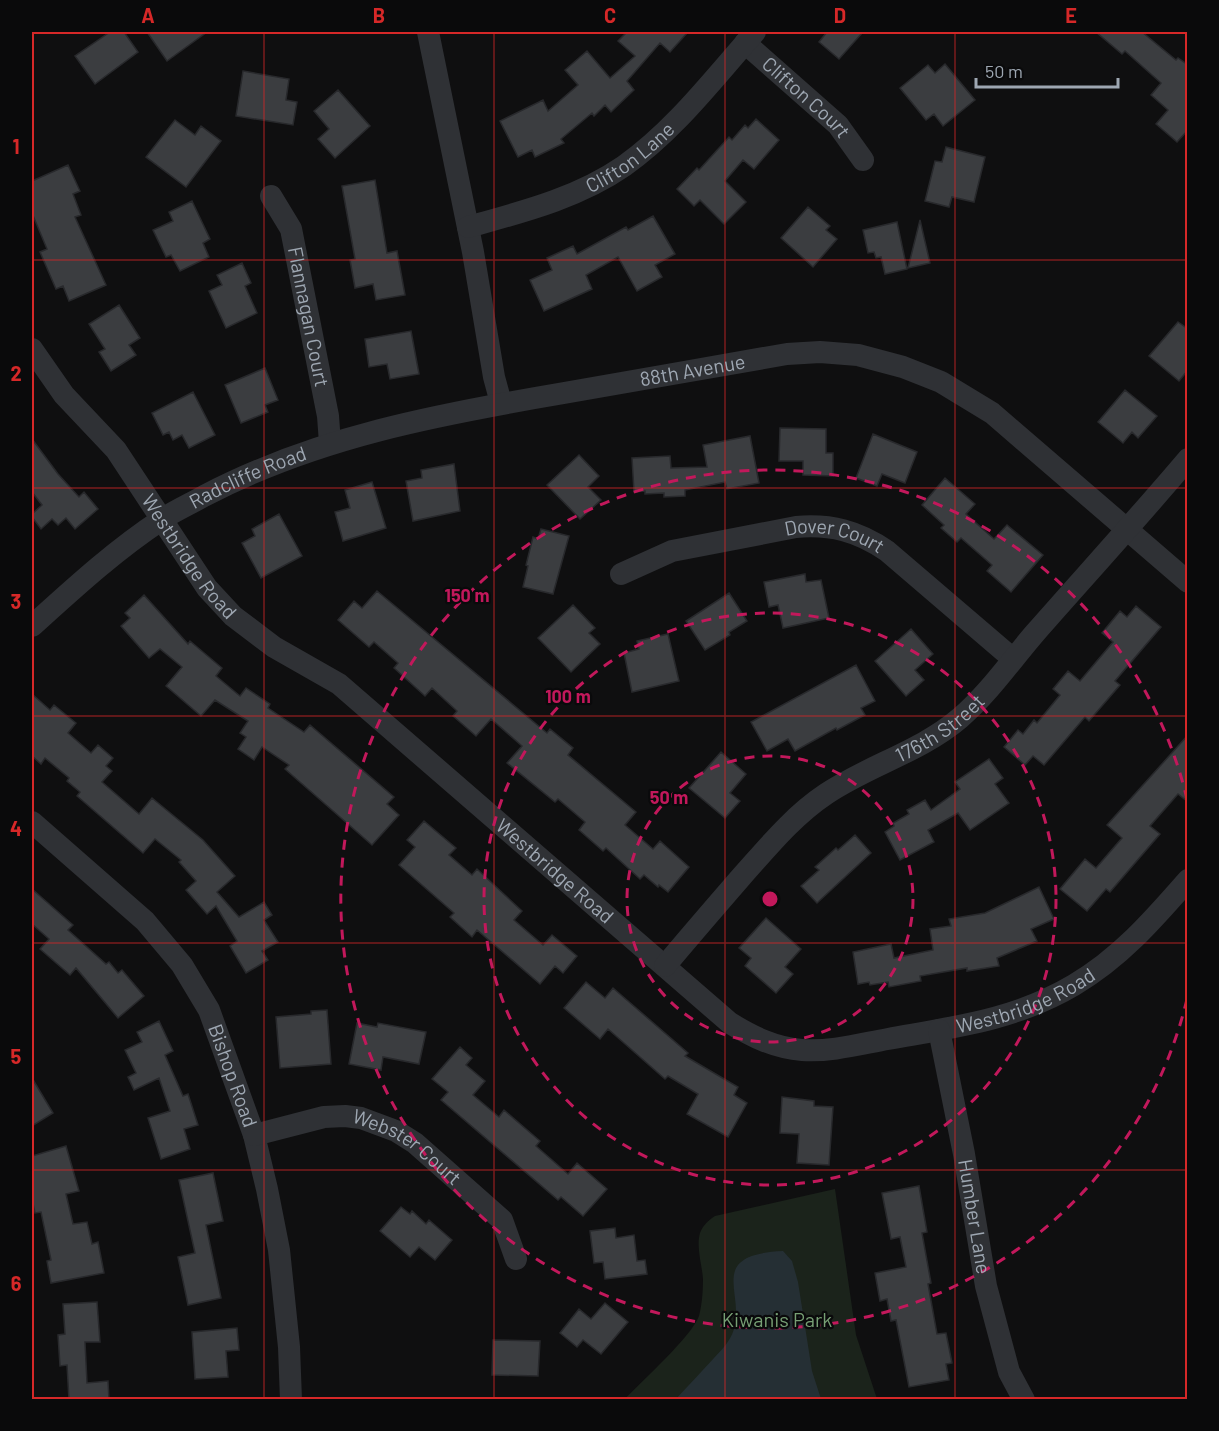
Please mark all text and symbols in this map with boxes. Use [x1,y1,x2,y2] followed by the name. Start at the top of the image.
[141,3,155,27] text: A
[373,3,385,27] text: B
[604,3,616,27] text: C
[834,3,846,27] text: D
[1065,3,1077,27] text: E
[758,51,856,142] street label: Clifton Court
[976,51,1118,89] scale bar
[985,60,1023,82] text: 50 m
[581,117,679,197] street label: Clifton Lane
[12,134,20,158] text: 1
[284,244,335,389] street label: Flannagan Court
[638,349,747,391] street label: 88th Avenue
[10,361,22,385] text: 2
[185,440,309,513] street label: Radcliffe Road
[137,489,242,623] street label: Westbridge Road
[782,513,889,557] street label: Dover Court
[445,584,489,606] text: 150 m
[11,589,21,613] text: 3
[545,685,591,707] text: 100 m
[891,689,989,766] street label: 176th Street
[650,786,688,808] text: 50 m
[492,813,619,928] street label: Westbridge Road
[10,816,22,840] text: 4
[760,889,780,909] centre of rings
[954,962,1099,1037] street label: Westbridge Road
[204,1020,263,1130] street label: Bishop Road
[11,1044,22,1068] text: 5
[350,1103,467,1189] street label: Webster Court
[954,1157,997,1276] street label: Humber Lane
[11,1271,22,1295] text: 6
[722,1307,832,1331] park label: Kiwanis Park

